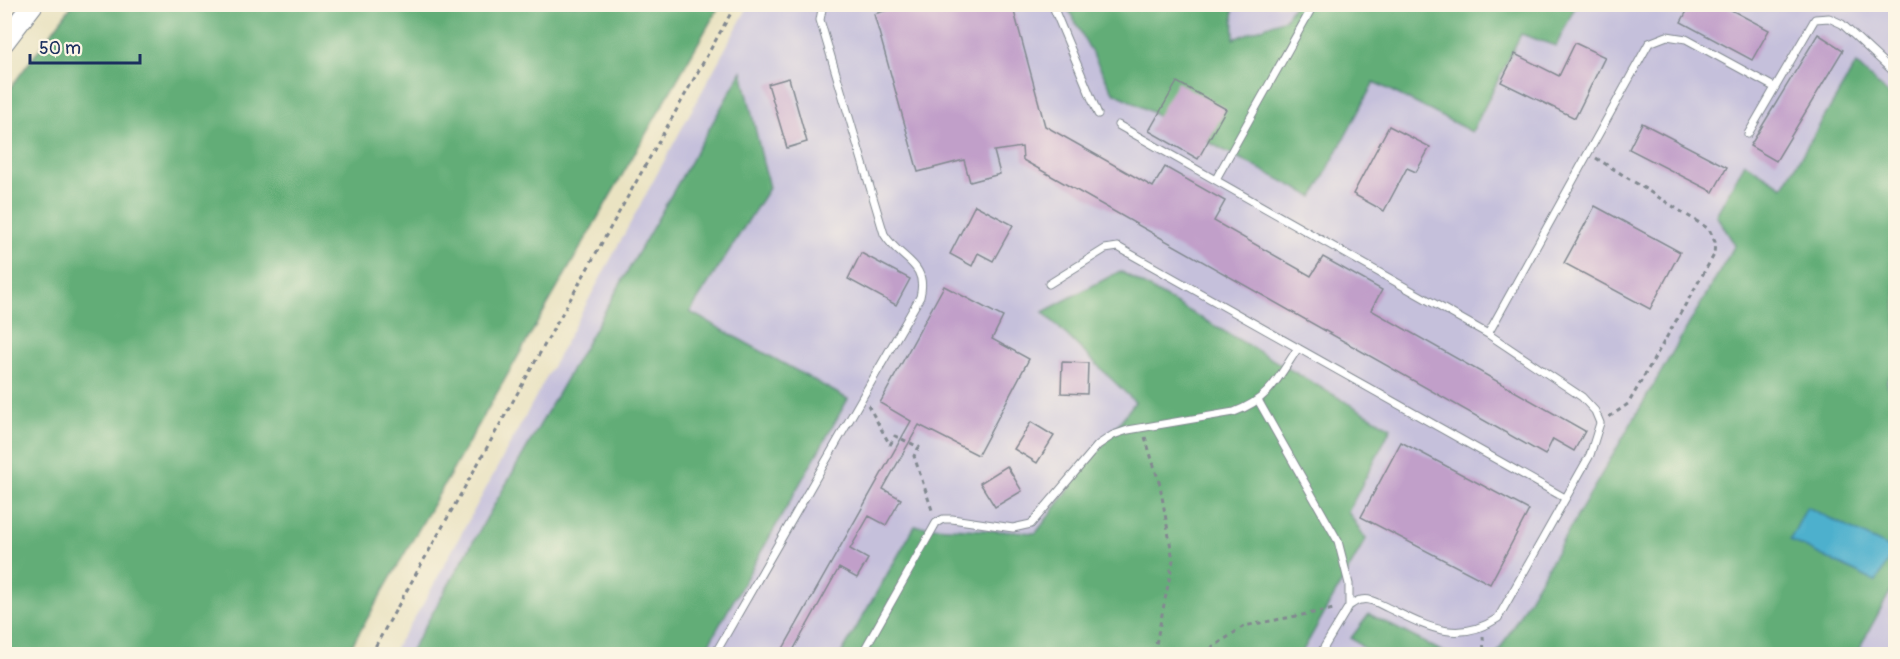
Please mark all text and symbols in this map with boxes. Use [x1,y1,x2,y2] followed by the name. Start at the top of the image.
[30,27,140,65] scale bar
[39,37,81,60] text: 50 m

